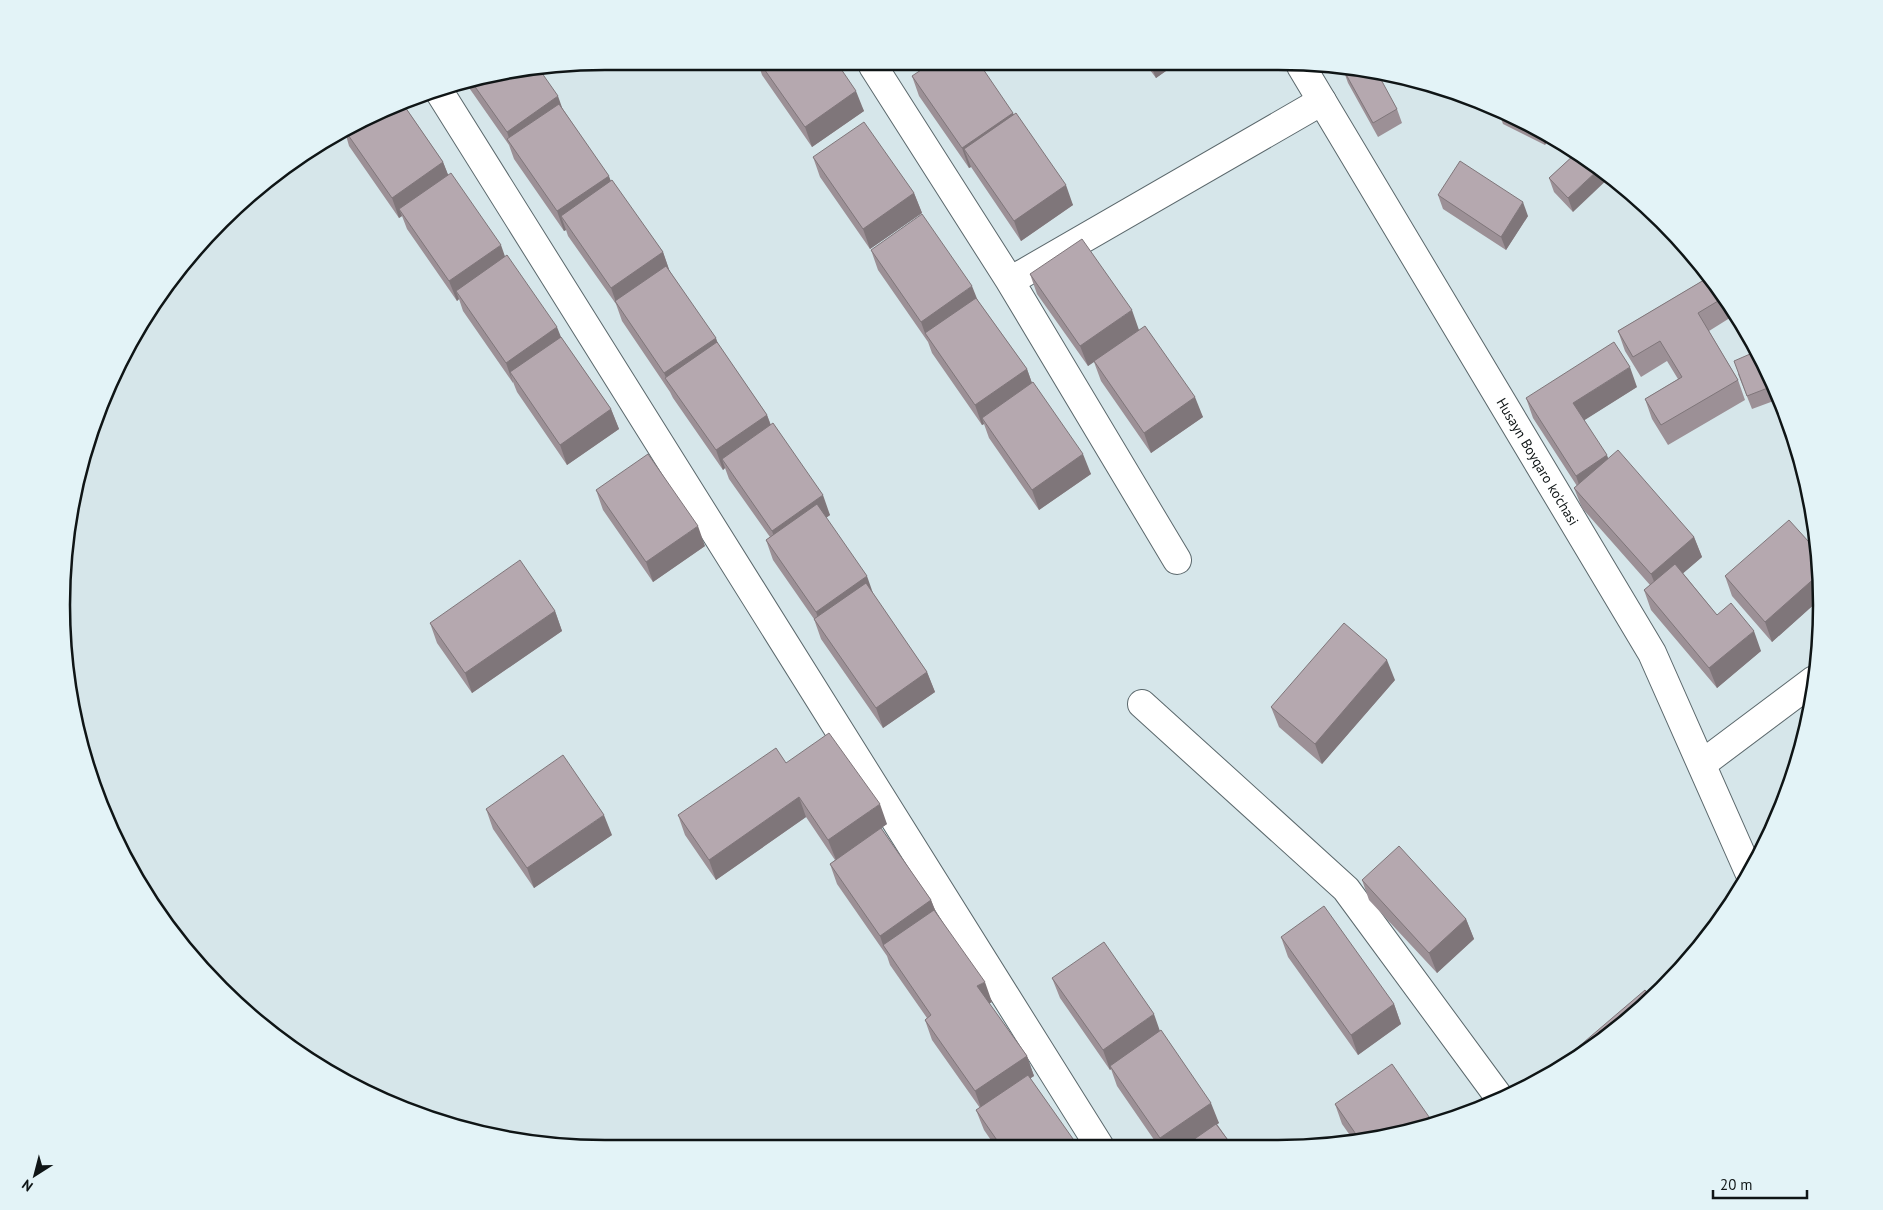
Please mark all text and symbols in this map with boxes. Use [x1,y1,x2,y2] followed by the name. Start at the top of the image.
[1492,394,1583,529] street label: Husayn Boyqaro ko'chasi
[10,1150,60,1200] north arrow
[1713,1168,1807,1200] scale bar
[1720,1175,1753,1194] text: 20 m
[18,1176,36,1196] text: N

